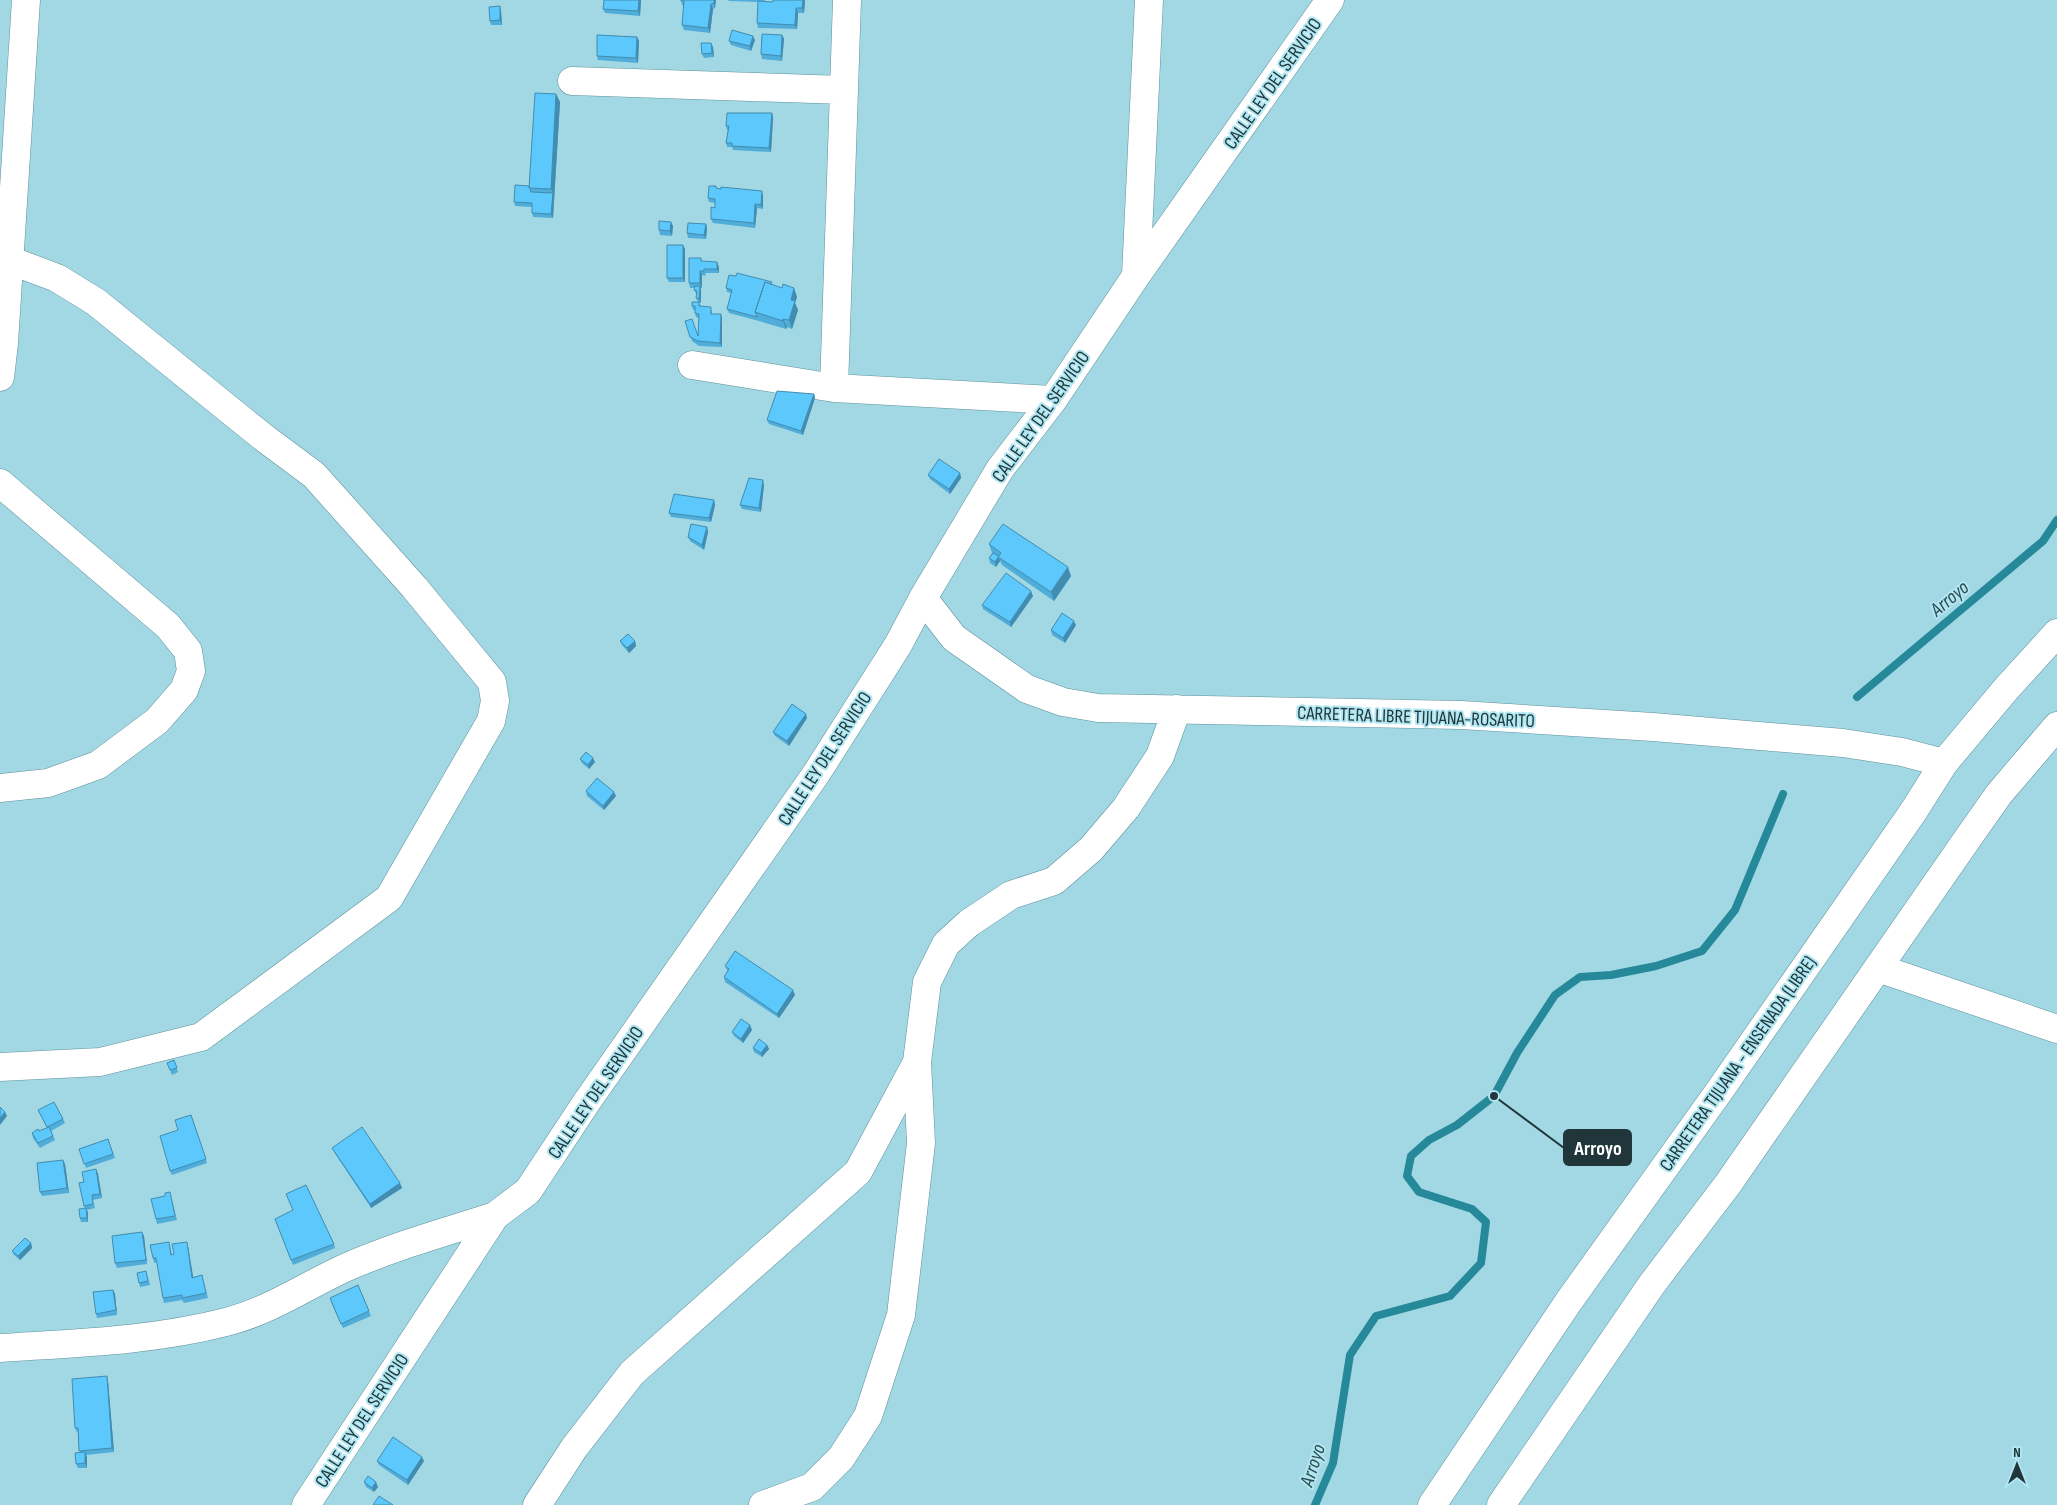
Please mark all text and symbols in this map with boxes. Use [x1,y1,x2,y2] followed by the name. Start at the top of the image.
[1219,14,1327,154] street label: CALLE LEY DEL SERVICIO
[987,347,1095,487] street label: CALLE LEY DEL SERVICIO
[1925,576,1974,622] water label: Arroyo
[773,688,877,830] street label: CALLE LEY DEL SERVICIO
[1297,702,1535,733] street label: CARRETERA LIBRE TIJUANA-ROSARITO
[1655,952,1821,1176] street label: CARRETERA TIJUANA - ENSENADA (LIBRE)
[543,1022,649,1163] street label: CALLE LEY DEL SERVICIO
[1564,1130,1631,1165] callout: Arroyo
[1573,1137,1622,1161] text: Arroyo
[310,1350,414,1492] street label: CALLE LEY DEL SERVICIO
[1992,1440,2042,1490] north arrow
[1295,1441,1331,1490] water label: Arroyo
[2013,1444,2021,1461] text: N

